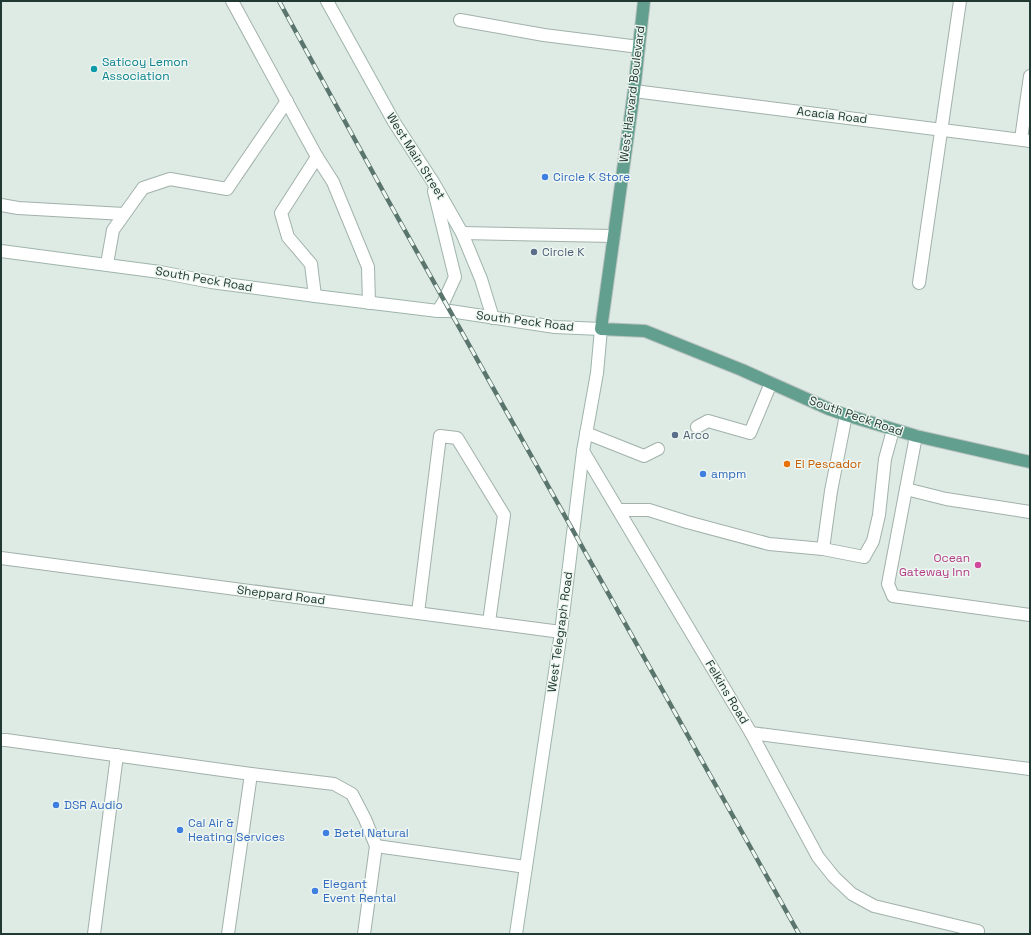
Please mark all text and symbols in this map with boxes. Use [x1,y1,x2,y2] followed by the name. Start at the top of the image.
[616,25,648,163] street label: West Harvard Boulevard
[102,54,188,84] place label: Saticoy Lemon Association
[89,64,99,74] marker: Saticoy Lemon Association
[796,103,868,127] street label: Acacia Road
[383,110,449,202] street label: West Main Street
[553,169,630,185] place label: Circle K Store
[540,172,550,182] marker: Circle K Store
[542,244,585,260] place label: Circle K
[529,247,539,257] marker: Circle K
[154,263,254,295] street label: South Peck Road
[475,307,575,335] street label: South Peck Road
[807,392,905,440] street label: South Peck Road
[683,427,709,443] place label: Arco
[670,430,680,440] marker: Arco
[795,456,862,472] place label: El Pescador
[782,459,792,469] marker: El Pescador
[711,466,746,482] place label: ampm
[698,469,708,479] marker: ampm
[899,550,970,580] place label: Ocean Gateway Inn
[973,560,983,570] marker: Ocean Gateway Inn
[544,571,576,693] street label: West Telegraph Road
[236,582,326,608] street label: Sheppard Road
[702,657,752,727] street label: Felkins Road
[64,797,123,813] place label: DSR Audio
[51,800,61,810] marker: DSR Audio
[188,815,285,845] place label: Cal Air & Heating Services
[175,825,185,835] marker: Cal Air & Heating Services
[334,825,409,841] place label: Betel Natural
[321,828,331,838] marker: Betel Natural
[323,876,396,906] place label: Elegant Event Rental
[310,886,320,896] marker: Elegant Event Rental

